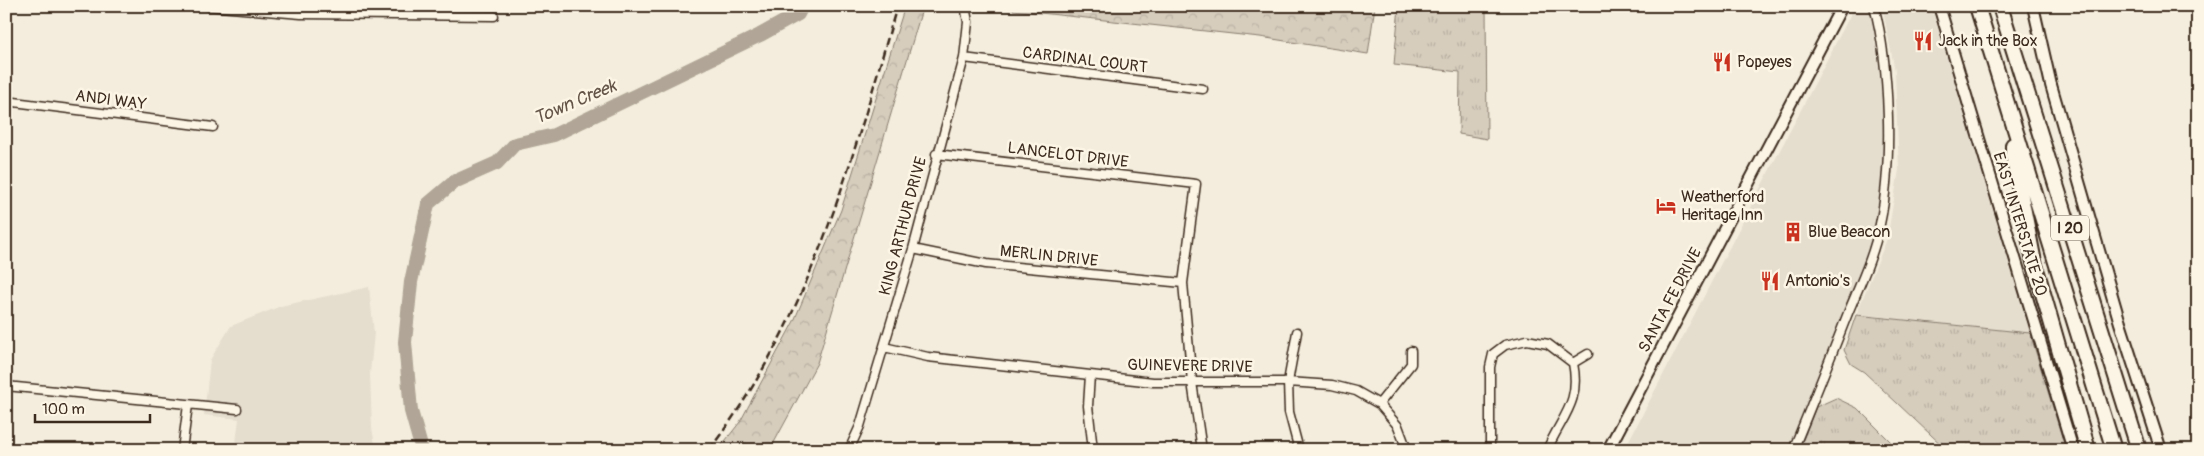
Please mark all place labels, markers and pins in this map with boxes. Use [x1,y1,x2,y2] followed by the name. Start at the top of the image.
[1912,30,1934,52] restaurant icon: Jack in the Box
[1938,31,2037,51] place label: Jack in the Box
[1711,51,1733,73] restaurant icon: Popeyes
[1737,52,1792,72] place label: Popeyes
[1681,187,1764,225] place label: Weatherford Heritage Inn
[1655,195,1677,217] hotel icon: Weatherford Heritage Inn
[1782,221,1804,243] building icon: Blue Beacon
[1808,222,1890,242] place label: Blue Beacon
[1759,270,1781,292] restaurant icon: Antonio's
[1785,271,1850,291] place label: Antonio's

